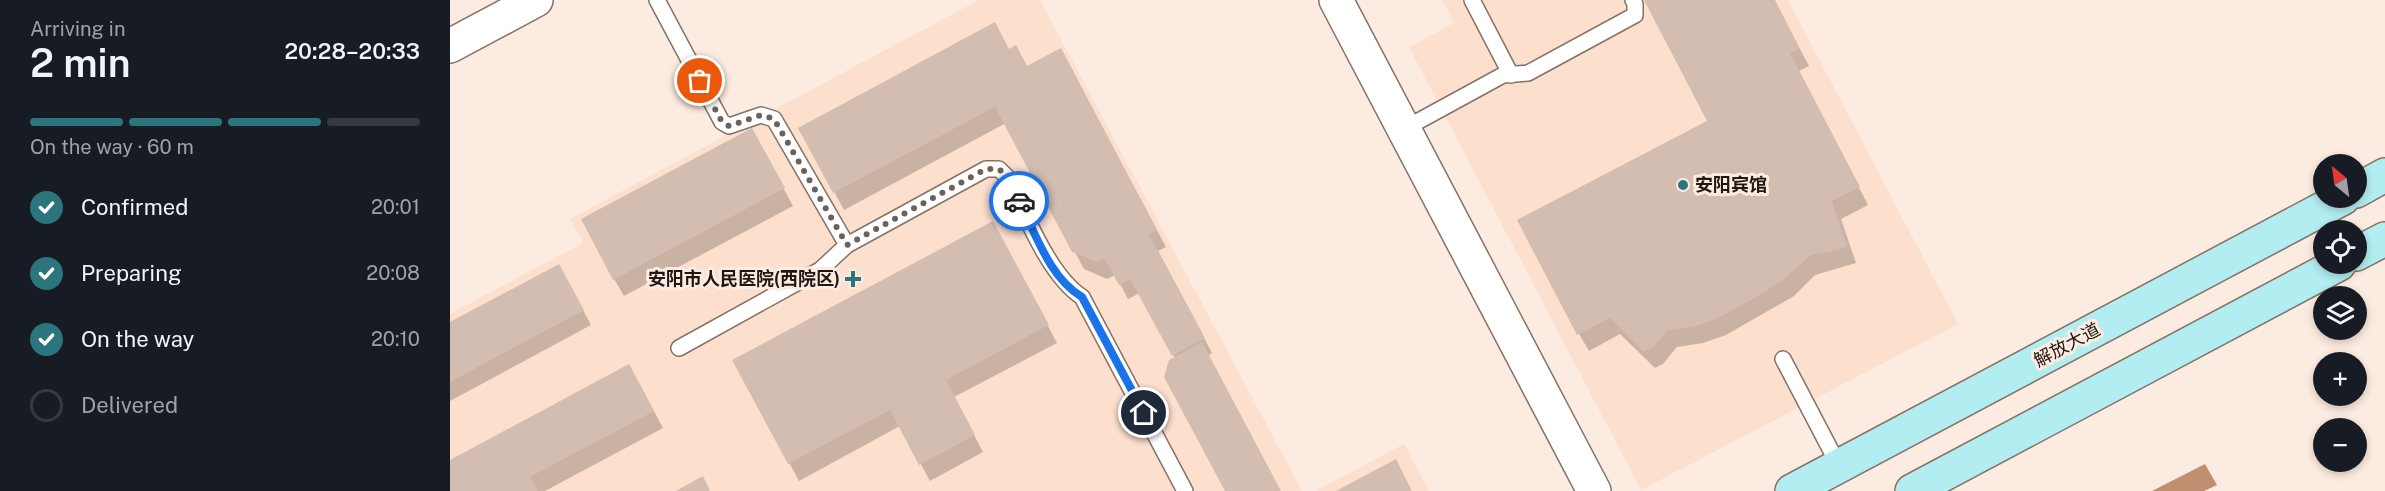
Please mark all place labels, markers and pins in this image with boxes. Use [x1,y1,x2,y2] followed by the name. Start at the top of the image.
[674,55,725,106] pin
[1695,174,1767,195] place label: 安阳宾馆
[1676,178,1690,192] marker: 安阳宾馆
[648,268,840,289] place label: 安阳市人民医院(西院区)
[844,270,862,288] marker: 安阳市人民医院(西院区)
[1118,387,1169,438] pin

